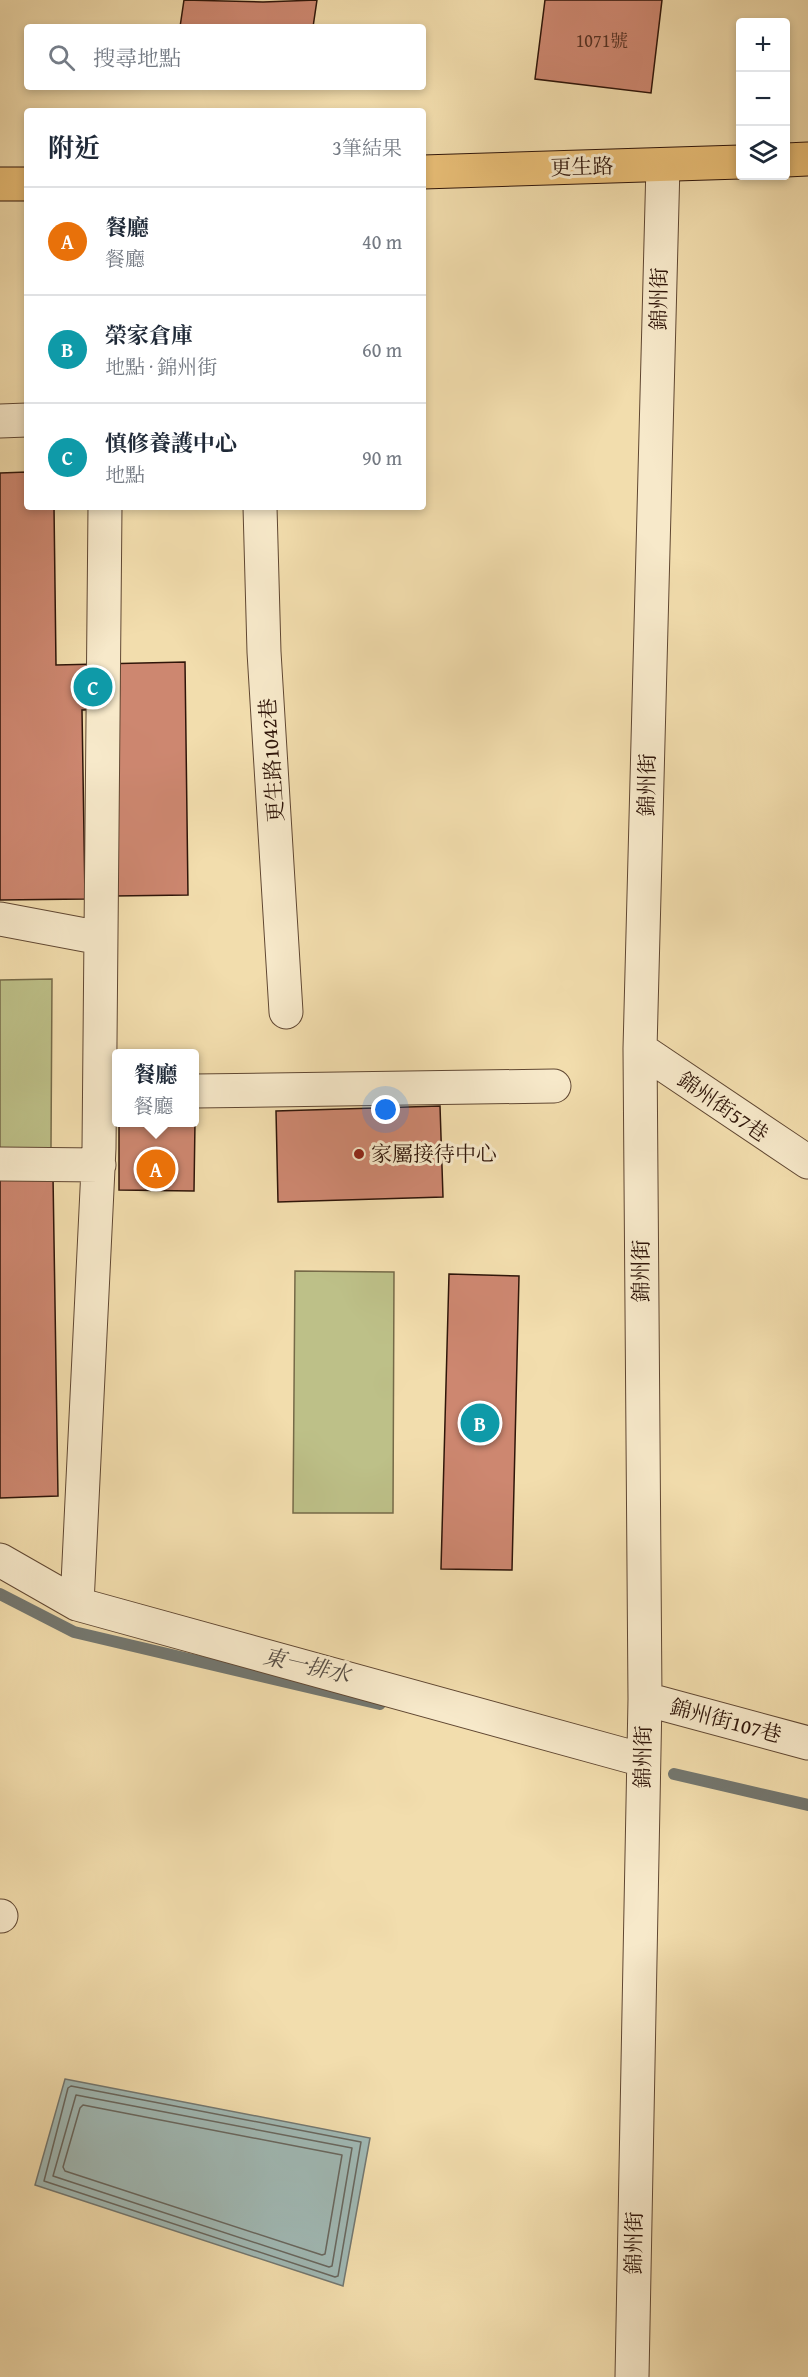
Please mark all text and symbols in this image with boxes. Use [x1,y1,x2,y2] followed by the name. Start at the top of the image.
[736,18,790,180] map controls
[736,18,790,72] button: +
[24,24,426,90] search box
[576,27,628,54] house number: 1071號
[45,41,78,74] icon: search
[93,42,181,74] text: 搜尋地點
[736,72,790,126] button: −
[736,126,790,180] button: layers
[48,128,100,167] text: 附近
[332,133,402,162] text: 3筆結果
[550,150,614,183] street label: 更生路
[105,211,149,243] text: 餐廳
[61,227,74,256] text: A
[362,227,402,256] text: 40 m
[105,244,145,273] text: 餐廳
[642,267,675,331] street label: 錦州街
[105,319,193,351] text: 榮家倉庫
[61,335,74,364] text: B
[362,335,402,364] text: 60 m
[105,352,217,381] text: 地點 · 錦州街
[105,427,237,459] text: 慎修養護中心
[62,443,73,472] text: C
[362,443,402,472] text: 90 m
[105,460,145,489] text: 地點
[74,664,112,710] pin: C
[252,697,291,823] street label: 更生路1042巷
[630,753,663,817] street label: 錦州街
[112,1049,199,1127] popup
[133,1058,178,1090] text: 餐廳
[672,1064,775,1149] street label: 錦州街57巷
[133,1091,173,1120] text: 餐廳
[371,1095,400,1124] your location
[371,1138,497,1169] place label: 家屬接待中心
[136,1146,176,1192] pin: A
[352,1147,366,1161] marker: 家屬接待中心
[625,1240,656,1303] street label: 錦州街
[460,1400,500,1446] pin: B
[261,1640,355,1691] water label: 東一排水
[667,1691,785,1750] street label: 錦州街107巷
[626,1725,659,1789] street label: 錦州街
[617,2211,650,2275] street label: 錦州街

